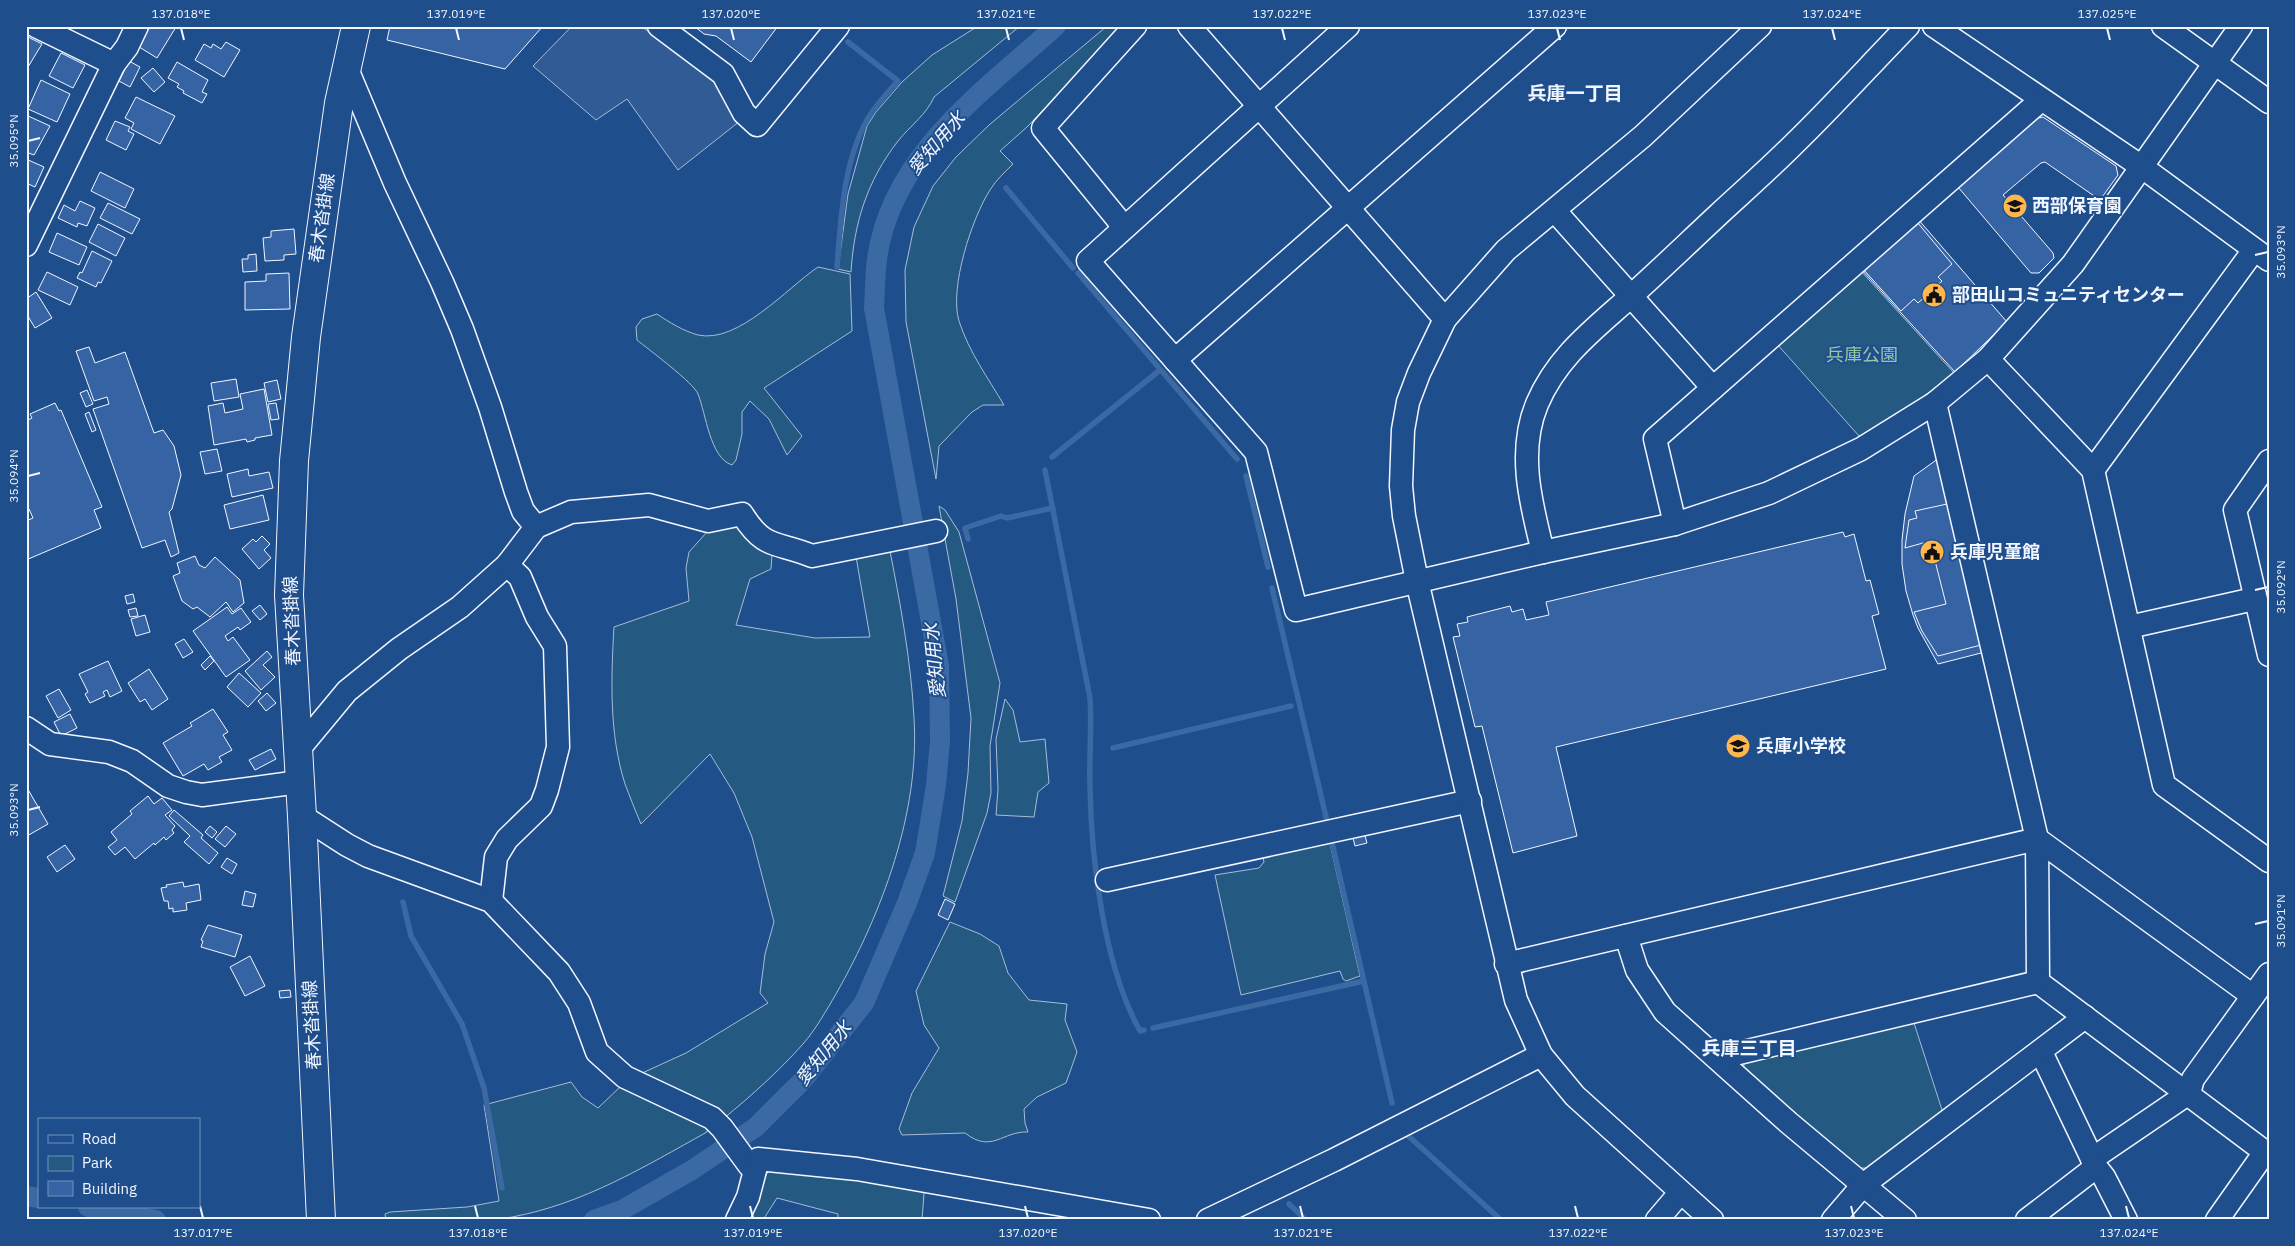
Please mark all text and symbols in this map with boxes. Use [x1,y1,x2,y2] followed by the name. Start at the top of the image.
[151,6,211,21] text: 137.018°E
[426,6,486,21] text: 137.019°E
[701,6,761,21] text: 137.020°E
[976,6,1036,21] text: 137.021°E
[1252,6,1312,21] text: 137.022°E
[1527,6,1587,21] text: 137.023°E
[1802,6,1862,21] text: 137.024°E
[2077,6,2137,21] text: 137.025°E
[1527,81,1623,105] district label: 兵庫一丁目
[902,105,971,180] water label: 愛知用水
[6,114,21,168] text: 35.095°N
[304,172,339,264] street label: 春木沓掛線
[2002,193,2028,219] school or university icon: 西部保育園
[2032,194,2122,217] place label: 西部保育園
[2273,225,2288,279] text: 35.093°N
[1921,282,1947,308] public building icon: 部田山コミュニティセンター
[1952,283,2185,306] place label: 部田山コミュニティセンター
[1826,343,1898,366] park label: 兵庫公園
[6,449,21,503] text: 35.094°N
[1919,539,1945,565] public building icon: 兵庫児童館
[1950,540,2040,563] place label: 兵庫児童館
[2273,560,2288,614] text: 35.092°N
[278,576,305,666] street label: 春木沓掛線
[918,620,950,700] water label: 愛知用水
[1725,733,1751,759] school or university icon: 兵庫小学校
[1756,734,1846,757] place label: 兵庫小学校
[6,783,21,837] text: 35.093°N
[2273,894,2288,948] text: 35.091°N
[298,979,325,1071] street label: 春木沓掛線
[790,1014,857,1090] water label: 愛知用水
[1701,1036,1797,1060] district label: 兵庫三丁目
[38,1118,200,1208] legend
[82,1129,117,1148] text: Road
[82,1153,112,1172] text: Park
[82,1179,137,1198] text: Building
[173,1225,233,1240] text: 137.017°E
[448,1225,508,1240] text: 137.018°E
[723,1225,783,1240] text: 137.019°E
[998,1225,1058,1240] text: 137.020°E
[1273,1225,1333,1240] text: 137.021°E
[1548,1225,1608,1240] text: 137.022°E
[1824,1225,1884,1240] text: 137.023°E
[2099,1225,2159,1240] text: 137.024°E

